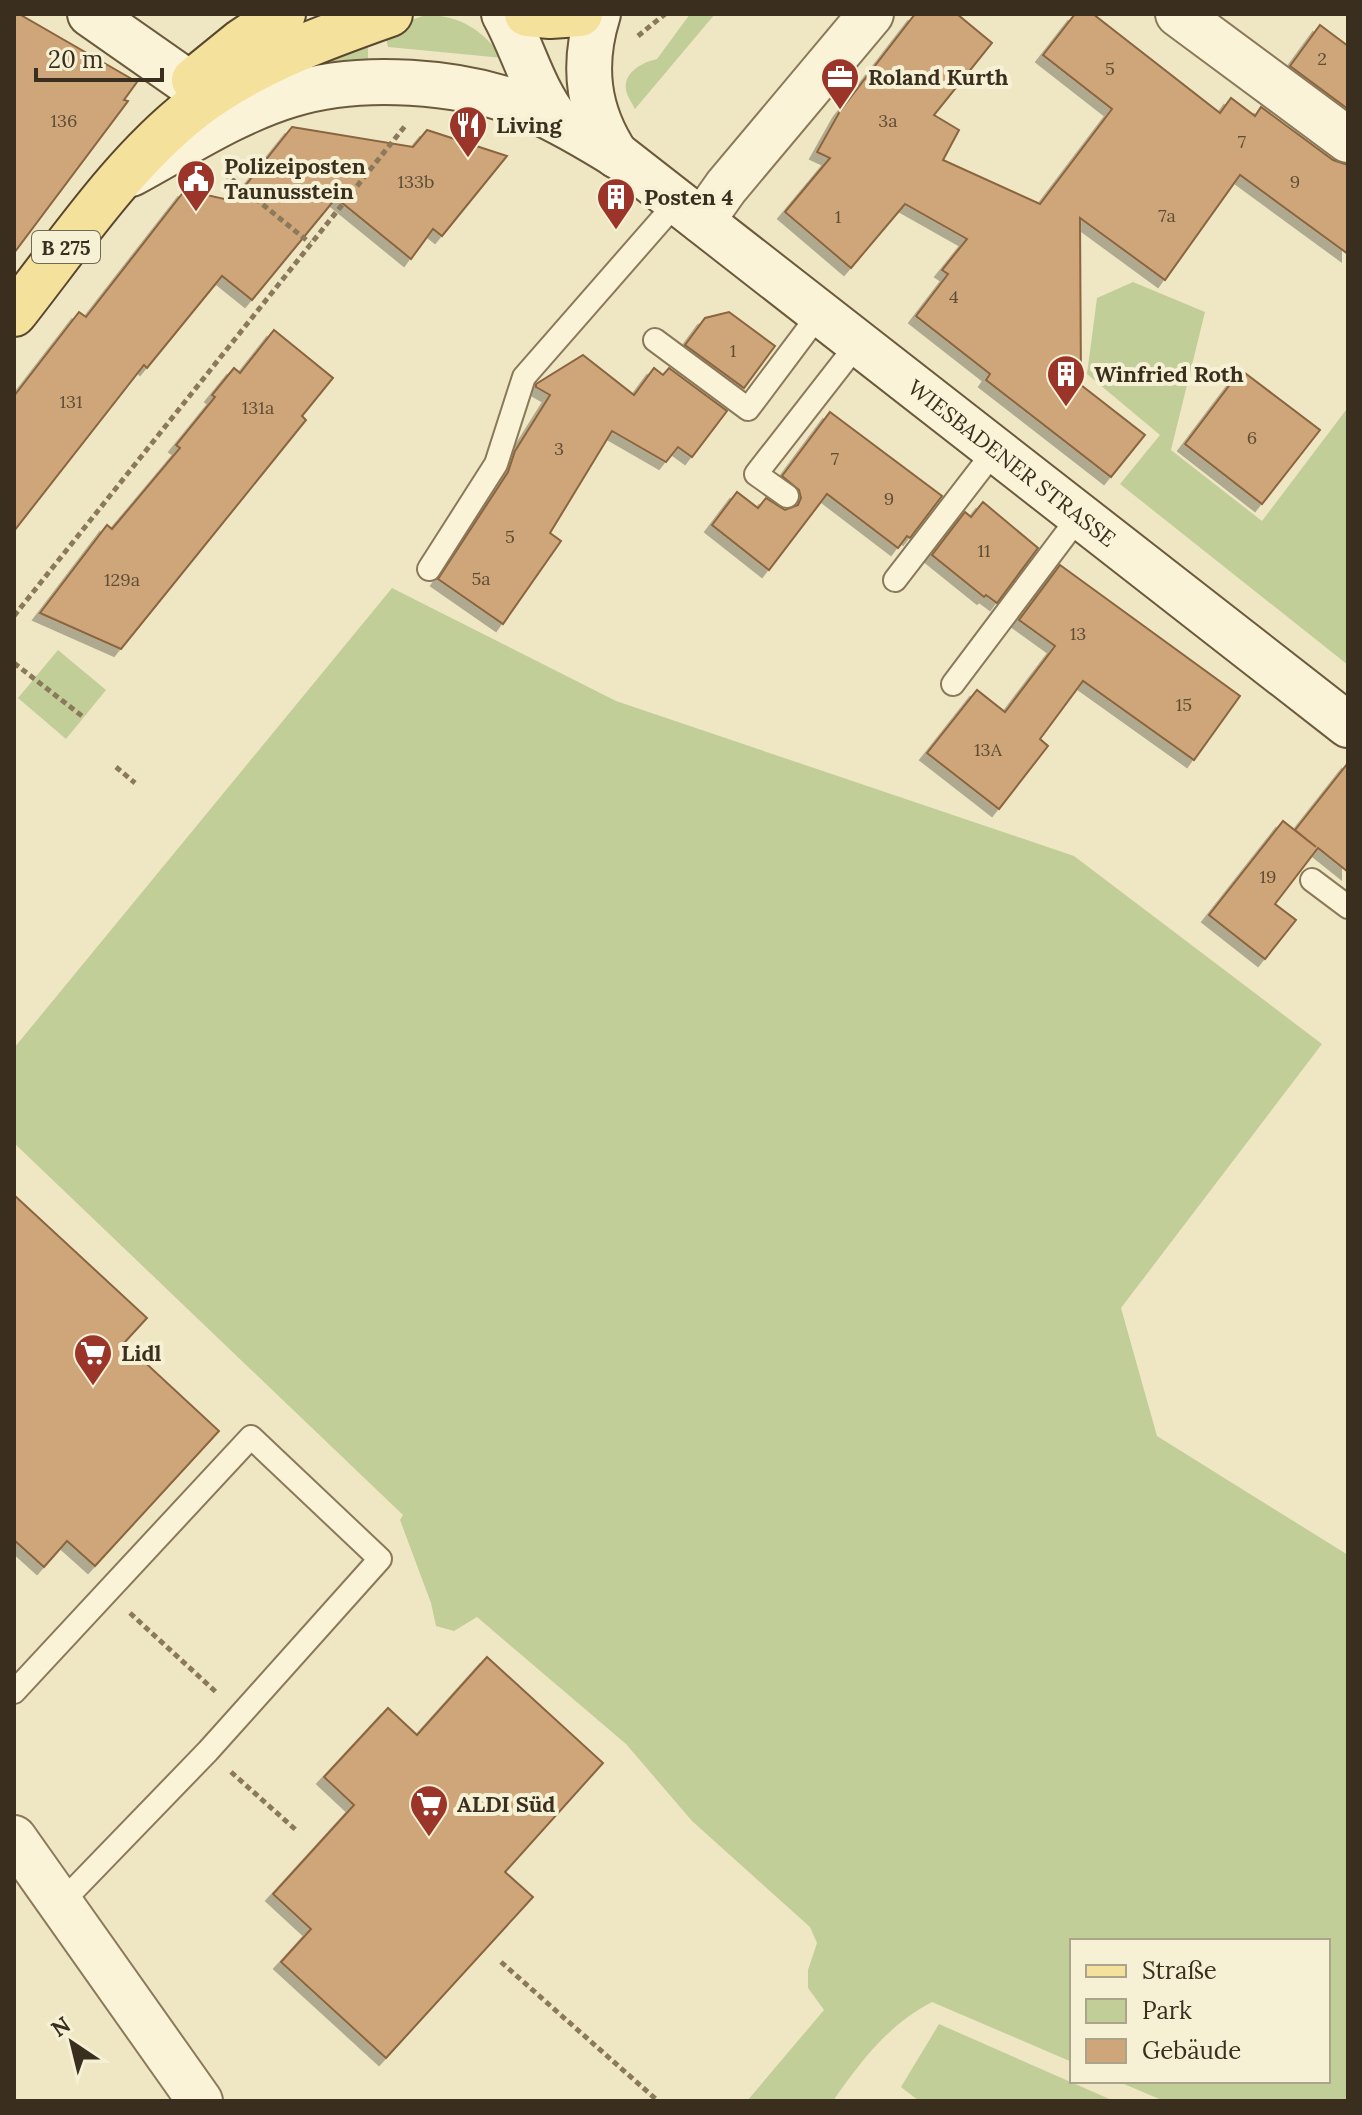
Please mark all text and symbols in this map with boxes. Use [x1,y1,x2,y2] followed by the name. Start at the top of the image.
[36,32,162,82] scale bar
[48,44,104,75] text: 20 m
[1317,47,1327,70] house number: 2
[819,56,861,111] office icon: Roland Kurth
[1105,57,1115,80] house number: 5
[868,63,1009,91] place label: Roland Kurth
[447,104,489,159] restaurant icon: Living
[51,109,77,132] house number: 136
[878,109,898,132] house number: 3a
[496,111,562,139] place label: Living
[1238,130,1246,153] house number: 7
[224,152,366,205] place label: Polizeiposten Taunusstein
[175,158,217,213] public building icon: Polizeiposten Taunusstein
[397,170,435,193] house number: 133b
[1290,170,1300,193] house number: 9
[595,176,637,231] building icon: Posten 4
[644,183,734,211] place label: Posten 4
[1158,204,1176,227] house number: 7a
[835,205,841,228] house number: 1
[32,231,100,263] road number: B 275
[949,285,959,308] house number: 4
[730,339,736,362] house number: 1
[1045,353,1087,408] building icon: Winfried Roth
[1094,360,1244,388] place label: Winfried Roth
[902,373,1122,553] street label: WIESBADENER STRASSE
[59,390,83,413] house number: 131
[242,396,274,419] house number: 131a
[1247,426,1257,449] house number: 6
[554,437,564,460] house number: 3
[831,447,839,470] house number: 7
[884,487,894,510] house number: 9
[505,525,515,548] house number: 5
[977,539,991,562] house number: 11
[471,567,491,590] house number: 5a
[104,568,140,591] house number: 129a
[1070,622,1086,645] house number: 13
[1176,693,1192,716] house number: 15
[974,738,1003,761] house number: 13A
[1260,865,1276,888] house number: 19
[72,1332,114,1387] supermarket icon: Lidl
[121,1339,162,1367] place label: Lidl
[408,1783,450,1838] supermarket icon: ALDI Süd
[457,1790,555,1818] place label: ALDI Süd
[1070,1939,1330,2083] legend
[1142,1955,1217,1986] text: Straße
[1142,1995,1192,2026] text: Park
[32,2003,112,2083] north arrow
[46,2010,76,2043] text: N
[1142,2035,1241,2066] text: Gebäude

